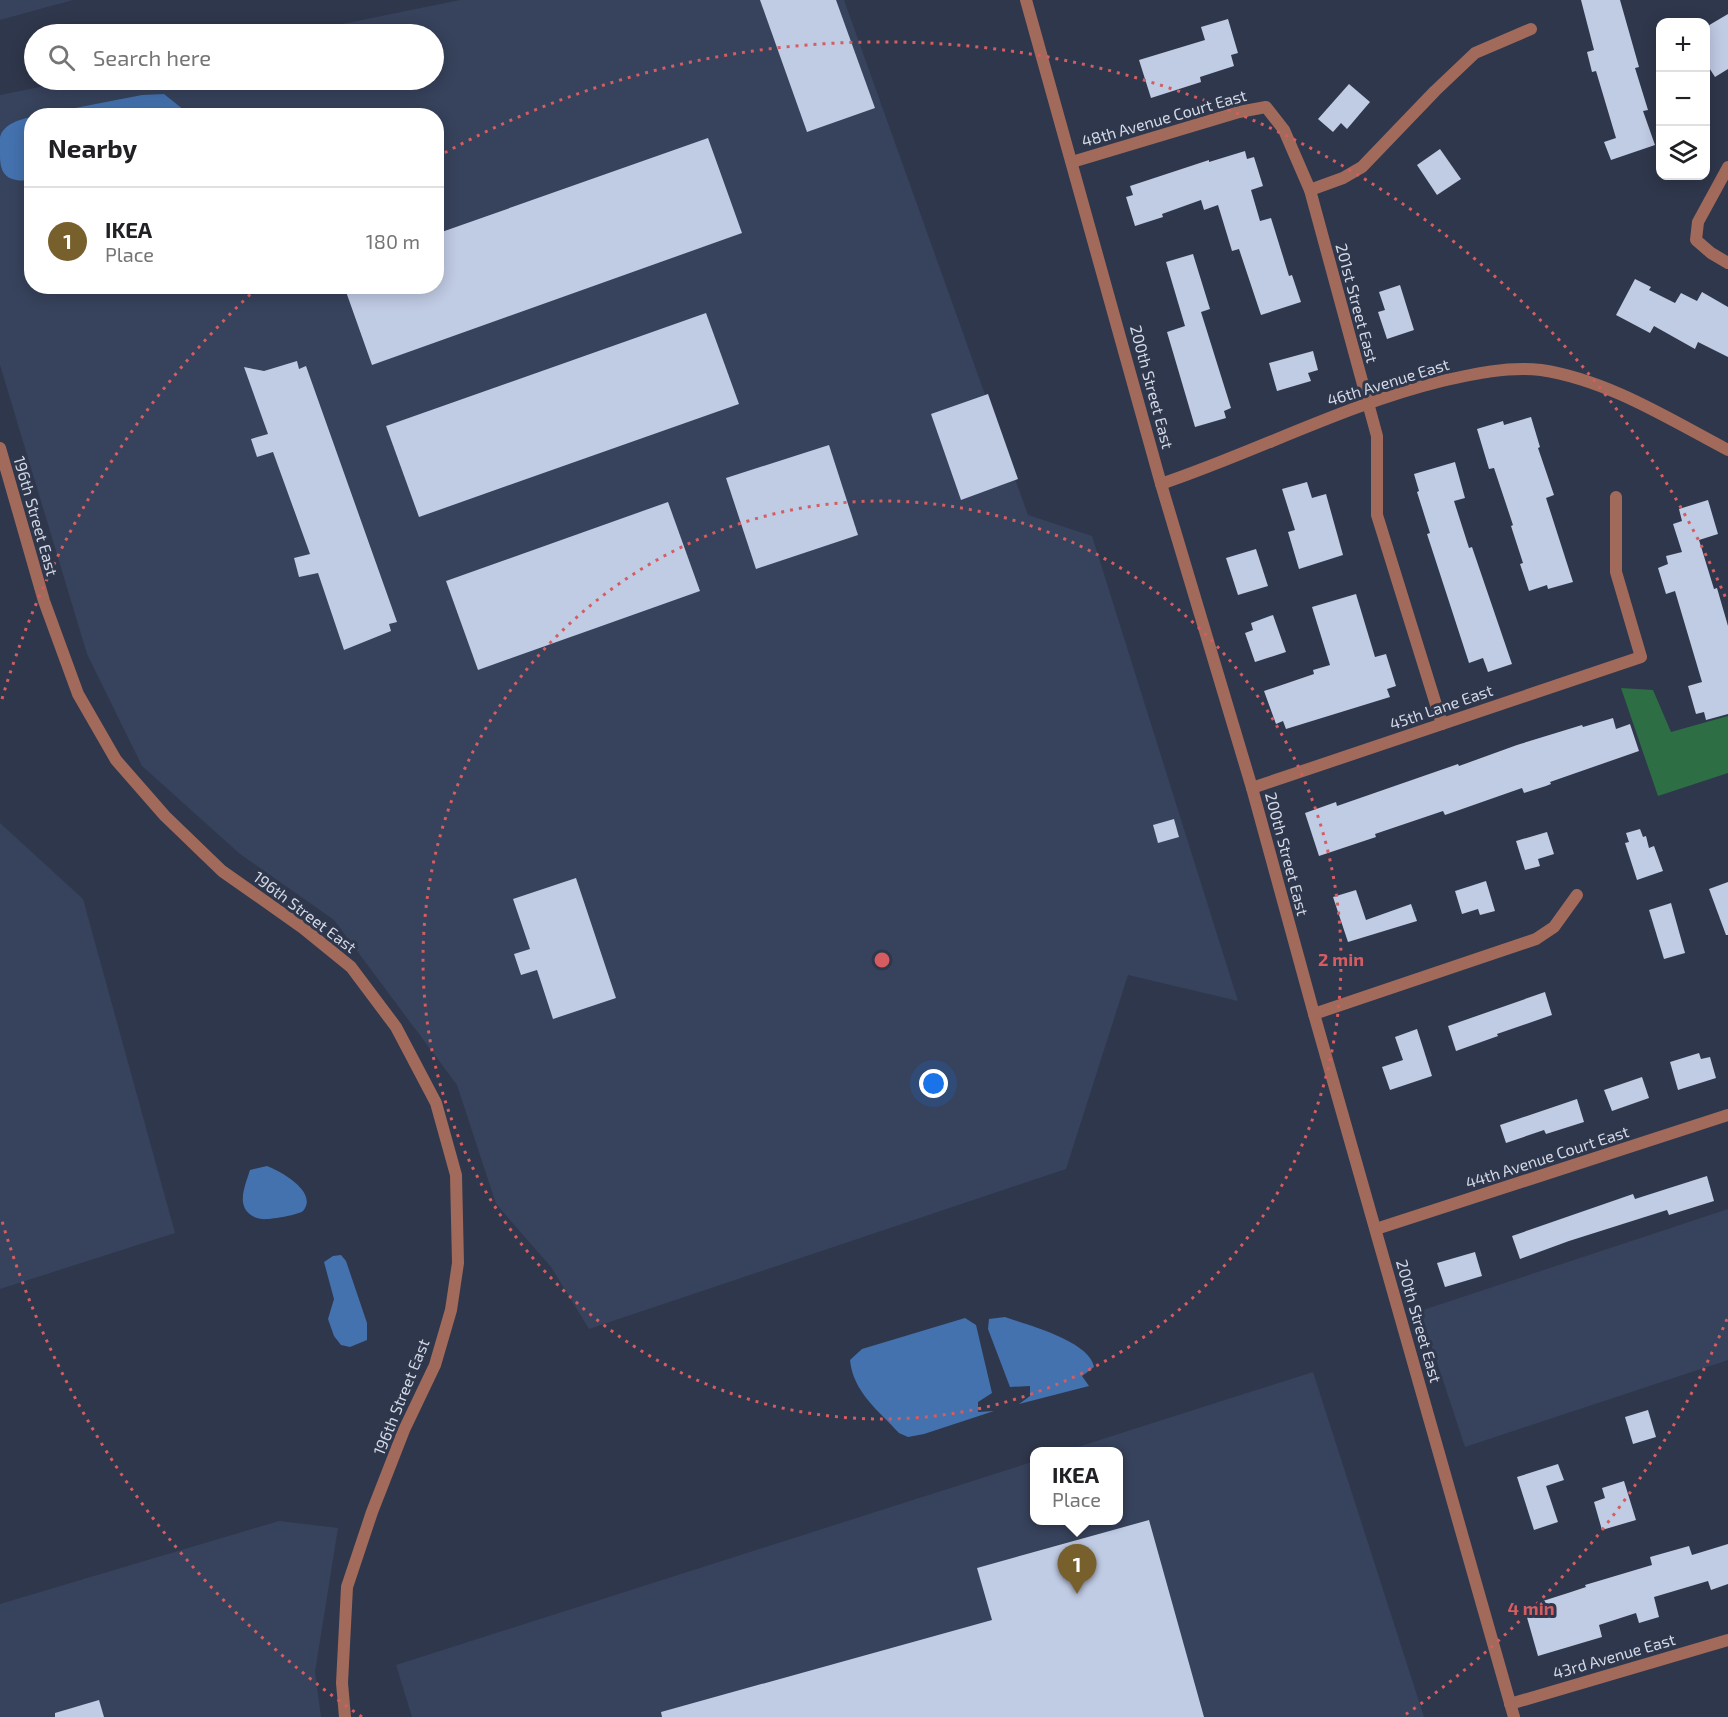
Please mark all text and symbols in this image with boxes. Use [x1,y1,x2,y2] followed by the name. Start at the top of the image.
[1656,18,1710,180] map controls
[1656,18,1710,72] button: +
[24,24,444,90] search box
[45,41,78,74] icon: search
[93,44,211,70] text: Search here
[1656,72,1710,126] button: −
[1079,85,1249,150] street label: 48th Avenue Court East
[1656,126,1710,180] button: layers
[48,132,137,163] text: Nearby
[105,216,152,242] text: IKEA
[63,229,72,253] text: 1
[366,229,420,253] text: 180 m
[1332,241,1383,365] street label: 201st Street East
[105,242,154,266] text: Place
[1127,323,1178,451] street label: 200th Street East
[1324,354,1451,409] street label: 46th Avenue East
[10,454,63,578] street label: 196th Street East
[1387,680,1495,733] street label: 45th Lane East
[1262,790,1313,918] street label: 200th Street East
[250,867,360,956] street label: 196th Street East
[1318,948,1364,970] text: 2 min
[872,950,892,970] centre of rings
[919,1069,948,1098] your location
[1463,1121,1631,1192] street label: 44th Avenue Court East
[1393,1257,1446,1385] street label: 200th Street East
[369,1336,433,1458] street label: 196th Street East
[1030,1447,1123,1525] popup
[1052,1461,1099,1487] text: IKEA
[1052,1487,1101,1511] text: Place
[1058,1544,1096,1594] pin: 1
[1508,1597,1555,1619] text: 4 min
[1550,1629,1677,1682] street label: 43rd Avenue East

